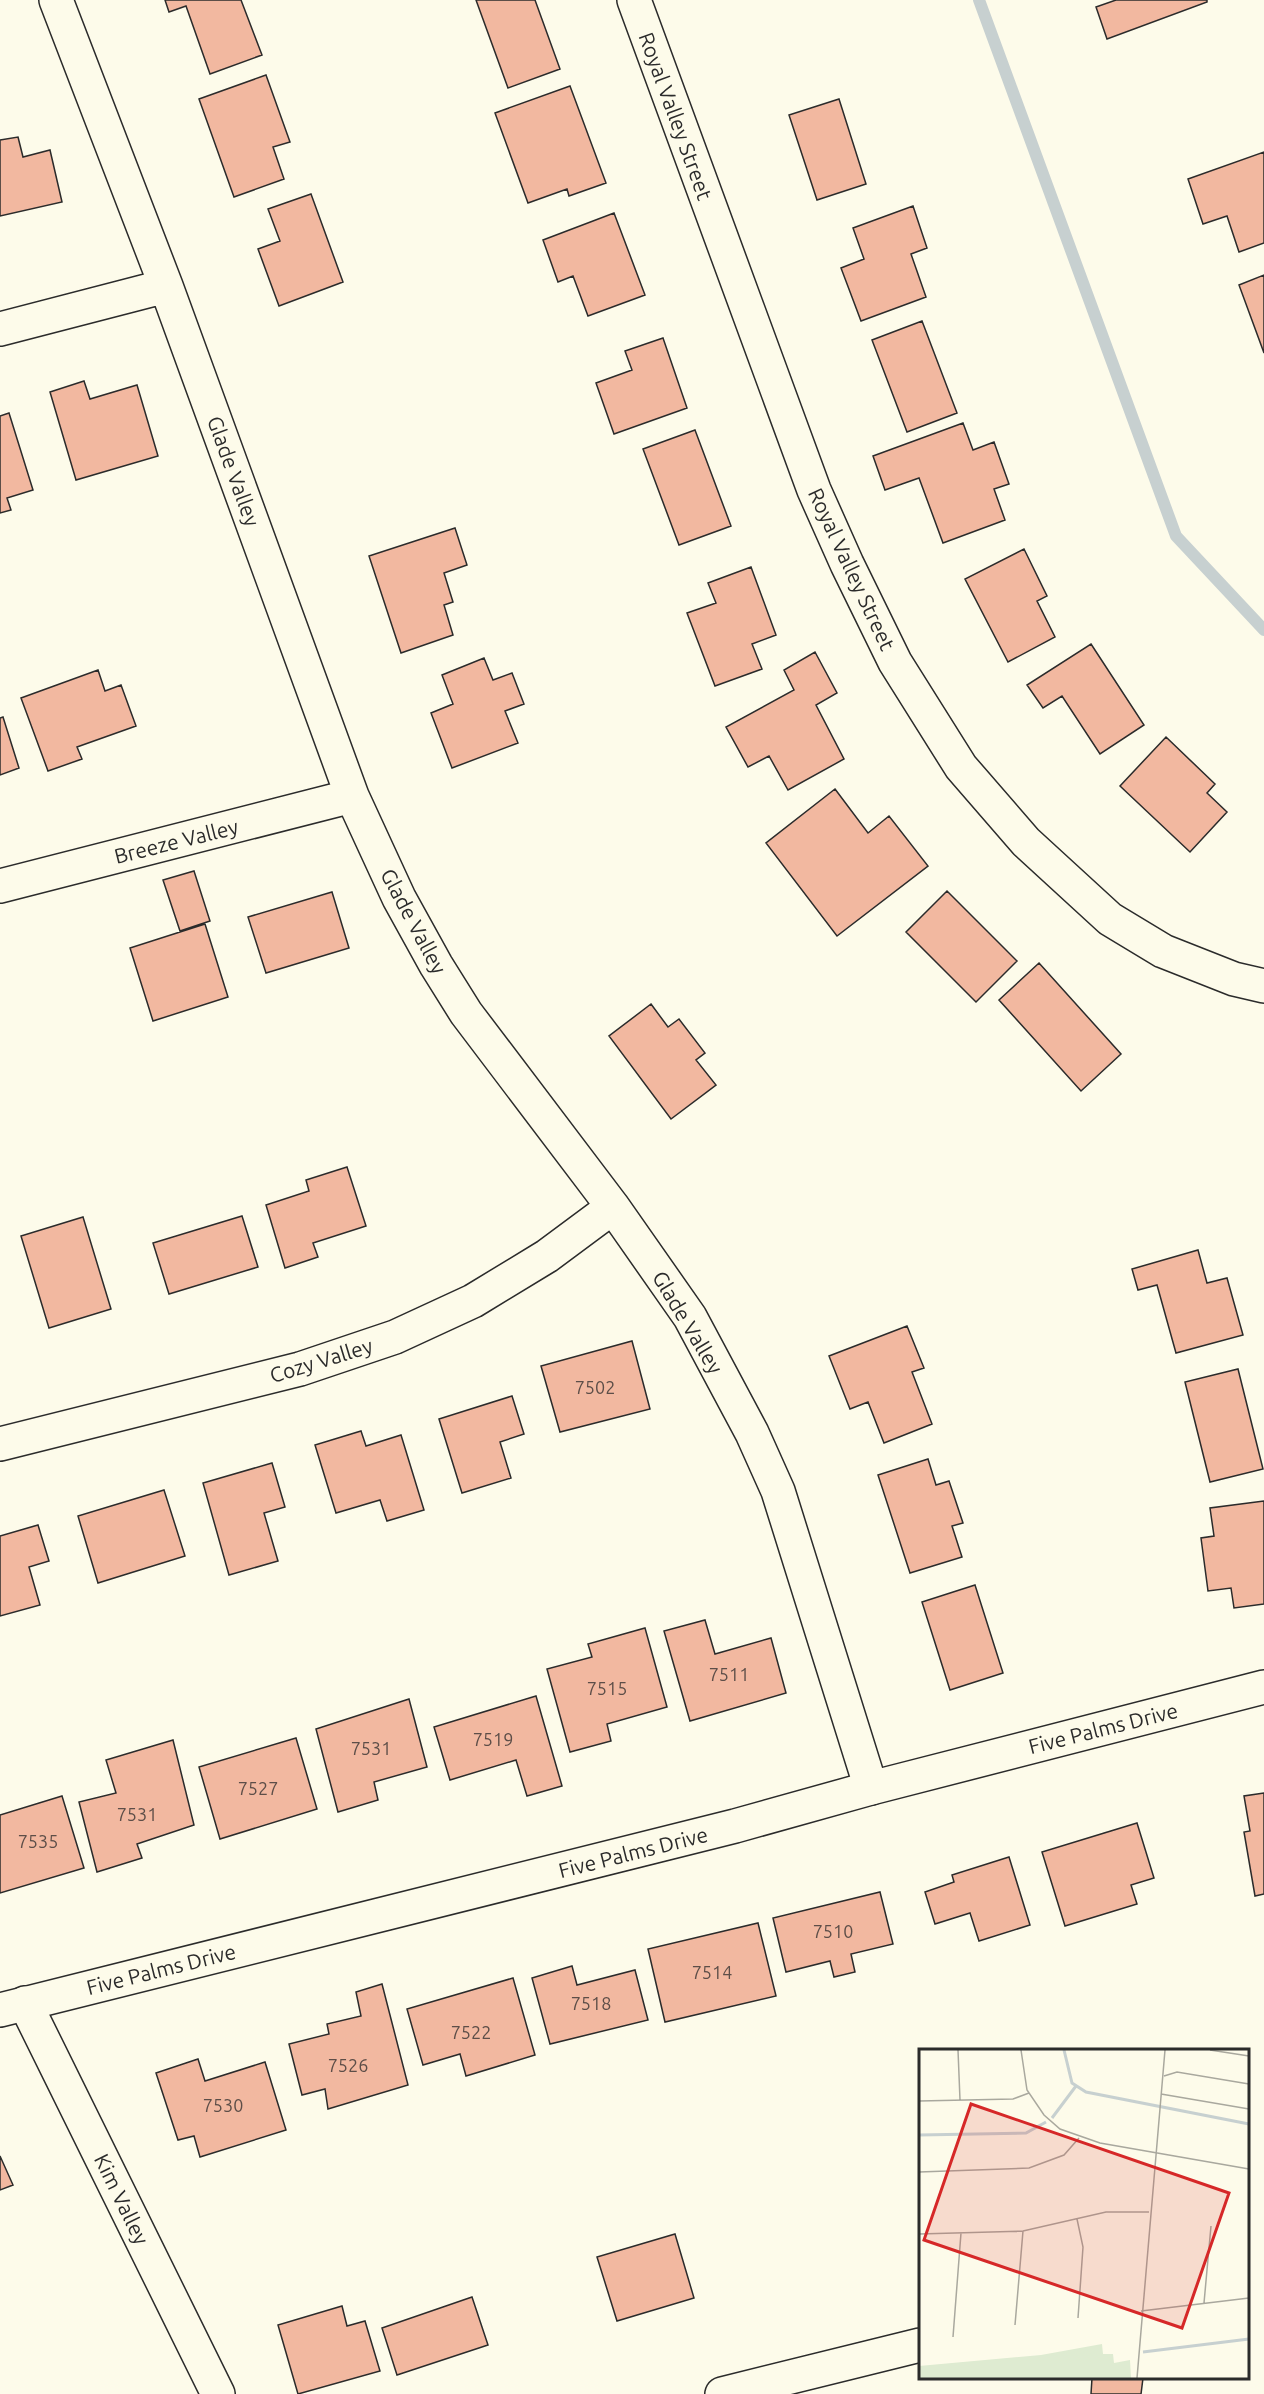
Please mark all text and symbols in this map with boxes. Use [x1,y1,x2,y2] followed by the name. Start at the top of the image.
[635,29,717,203] street label: Royal Valley Street
[203,413,265,529] street label: Glade Valley
[804,484,900,654] street label: Royal Valley Street
[112,814,240,868] street label: Breeze Valley
[376,864,452,978] street label: Glade Valley
[648,1266,728,1378] street label: Glade Valley
[267,1333,375,1387] street label: Cozy Valley
[575,1377,615,1397] house number: 7502
[709,1664,749,1684] house number: 7511
[587,1678,627,1698] house number: 7515
[1026,1698,1180,1758] street label: Five Palms Drive
[473,1729,513,1749] house number: 7519
[351,1738,391,1758] house number: 7531
[238,1778,278,1798] house number: 7527
[117,1804,157,1824] house number: 7531
[556,1822,710,1882] street label: Five Palms Drive
[18,1831,58,1851] house number: 7535
[813,1921,853,1941] house number: 7510
[84,1939,238,1999] street label: Five Palms Drive
[692,1962,732,1982] house number: 7514
[571,1993,611,2013] house number: 7518
[451,2022,491,2042] house number: 7522
[919,2049,1249,2379] inset map
[328,2055,368,2075] house number: 7526
[203,2095,243,2115] house number: 7530
[90,2150,154,2248] street label: Kim Valley

